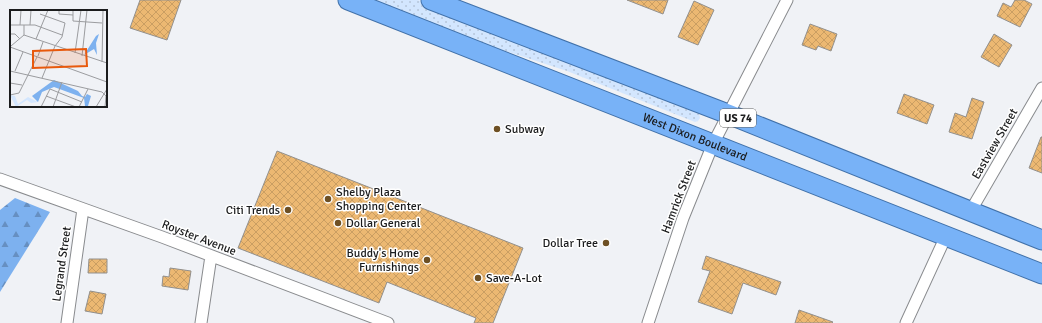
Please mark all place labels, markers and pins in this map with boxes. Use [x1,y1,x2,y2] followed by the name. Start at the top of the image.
[505,122,545,137] place label: Subway
[492,124,502,134] marker: Subway
[336,185,422,214] place label: Shelby Plaza Shopping Center
[323,194,333,204] marker: Shelby Plaza Shopping Center
[226,203,280,218] place label: Citi Trends
[283,205,293,215] marker: Citi Trends
[346,216,421,231] place label: Dollar General
[333,218,343,228] marker: Dollar General
[542,236,598,251] place label: Dollar Tree
[601,238,611,248] marker: Dollar Tree
[347,246,419,275] place label: Buddy's Home Furnishings
[422,255,432,265] marker: Buddy's Home Furnishings
[486,271,542,286] place label: Save-A-Lot
[473,273,483,283] marker: Save-A-Lot

